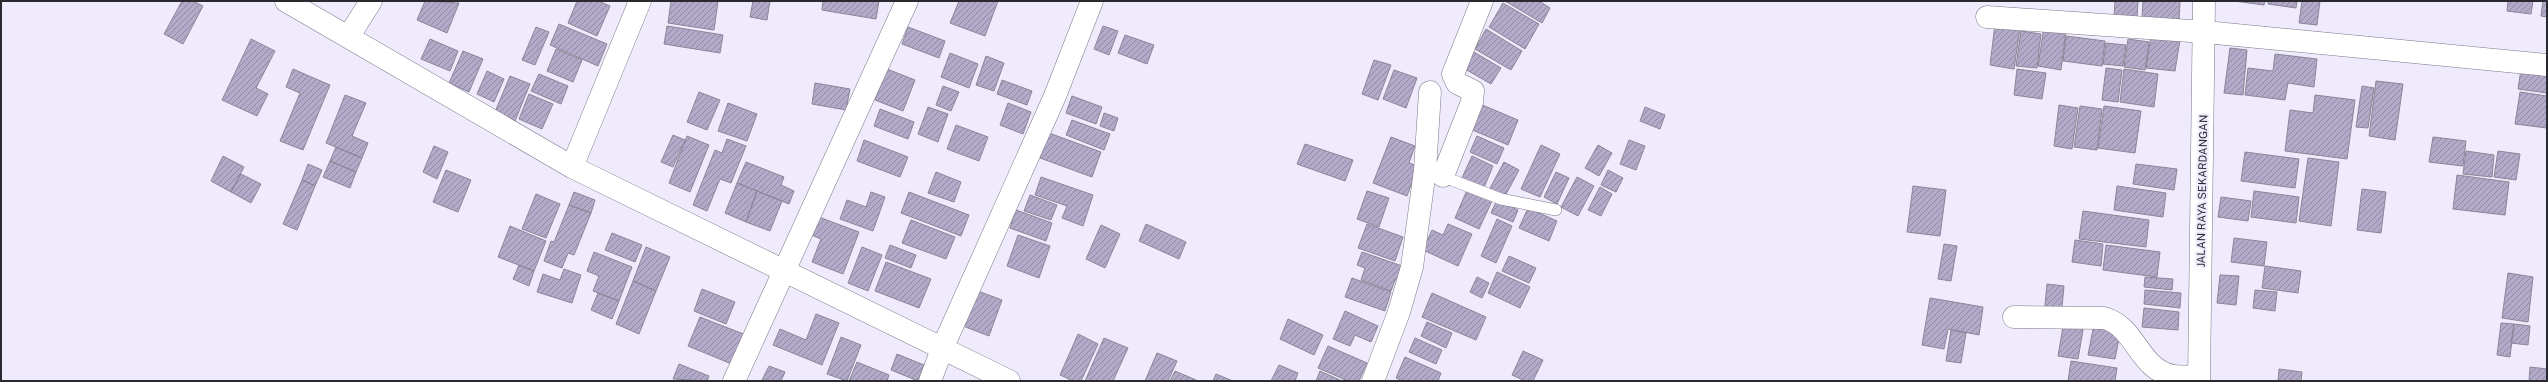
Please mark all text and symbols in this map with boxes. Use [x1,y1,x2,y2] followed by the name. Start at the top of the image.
[2195,115,2209,267] street label: JALAN RAYA SEKARDANGAN

